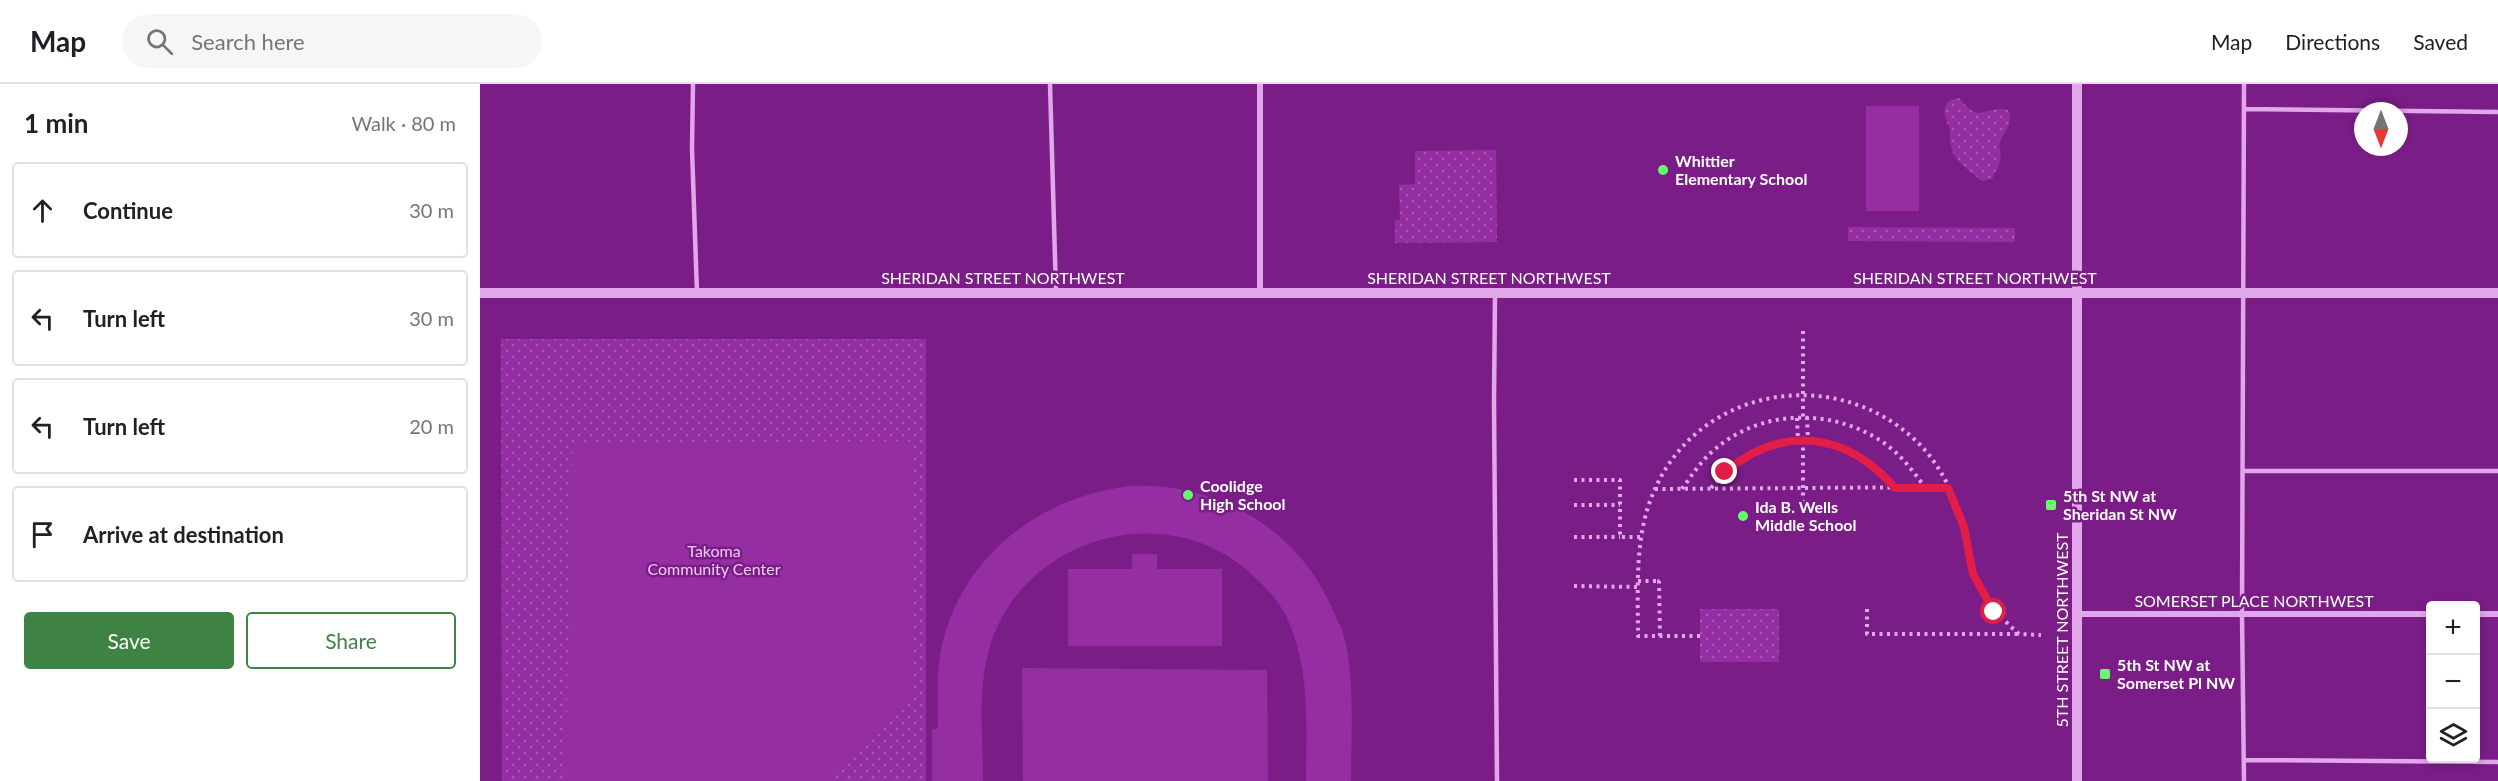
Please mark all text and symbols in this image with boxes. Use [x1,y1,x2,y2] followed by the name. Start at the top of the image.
[122,14,542,68] search box
[30,24,86,58] text: Map
[143,25,176,58] icon: search
[191,28,305,55] text: Search here
[2211,29,2252,54] text: Map
[2285,29,2380,54] text: Directions
[2413,29,2468,54] text: Saved
[2354,102,2408,156] north arrow
[24,107,88,139] text: 1 min
[351,111,456,135] text: Walk · 80 m
[1675,151,1807,188] place label: Whittier Elementary School
[1656,163,1670,177] marker: Whittier Elementary School
[26,194,59,227] icon: ahead
[83,197,173,224] text: Continue
[409,198,454,222] text: 30 m
[881,268,1125,287] street label: SHERIDAN STREET NORTHWEST
[1367,268,1611,287] street label: SHERIDAN STREET NORTHWEST
[1853,268,2097,287] street label: SHERIDAN STREET NORTHWEST
[26,302,59,335] icon: left
[83,305,165,332] text: Turn left
[409,306,454,330] text: 30 m
[26,410,59,443] icon: left
[83,413,165,440] text: Turn left
[409,414,454,438] text: 20 m
[1711,458,1737,484] route end
[1200,476,1286,513] place label: Coolidge High School
[2063,486,2177,523] place label: 5th St NW at Sheridan St NW
[1181,488,1195,502] marker: Coolidge High School
[1755,497,1857,534] place label: Ida B. Wells Middle School
[2044,498,2058,512] marker: 5th St NW at Sheridan St NW
[1736,509,1750,523] marker: Ida B. Wells Middle School
[26,518,59,551] icon: arrive
[83,521,284,548] text: Arrive at destination
[2052,532,2071,728] street label: 5TH STREET NORTHWEST
[647,541,781,578] park label: Takoma Community Center
[2134,591,2374,610] street label: SOMERSET PLACE NORTHWEST
[1980,598,2006,624] route start
[2426,601,2480,763] map controls
[2426,601,2480,655] button: +
[24,612,234,669] button: Save
[246,612,456,669] button: Share
[2117,655,2235,692] place label: 5th St NW at Somerset Pl NW
[2426,655,2480,709] button: −
[2098,667,2112,681] marker: 5th St NW at Somerset Pl NW
[2426,709,2480,763] button: layers

